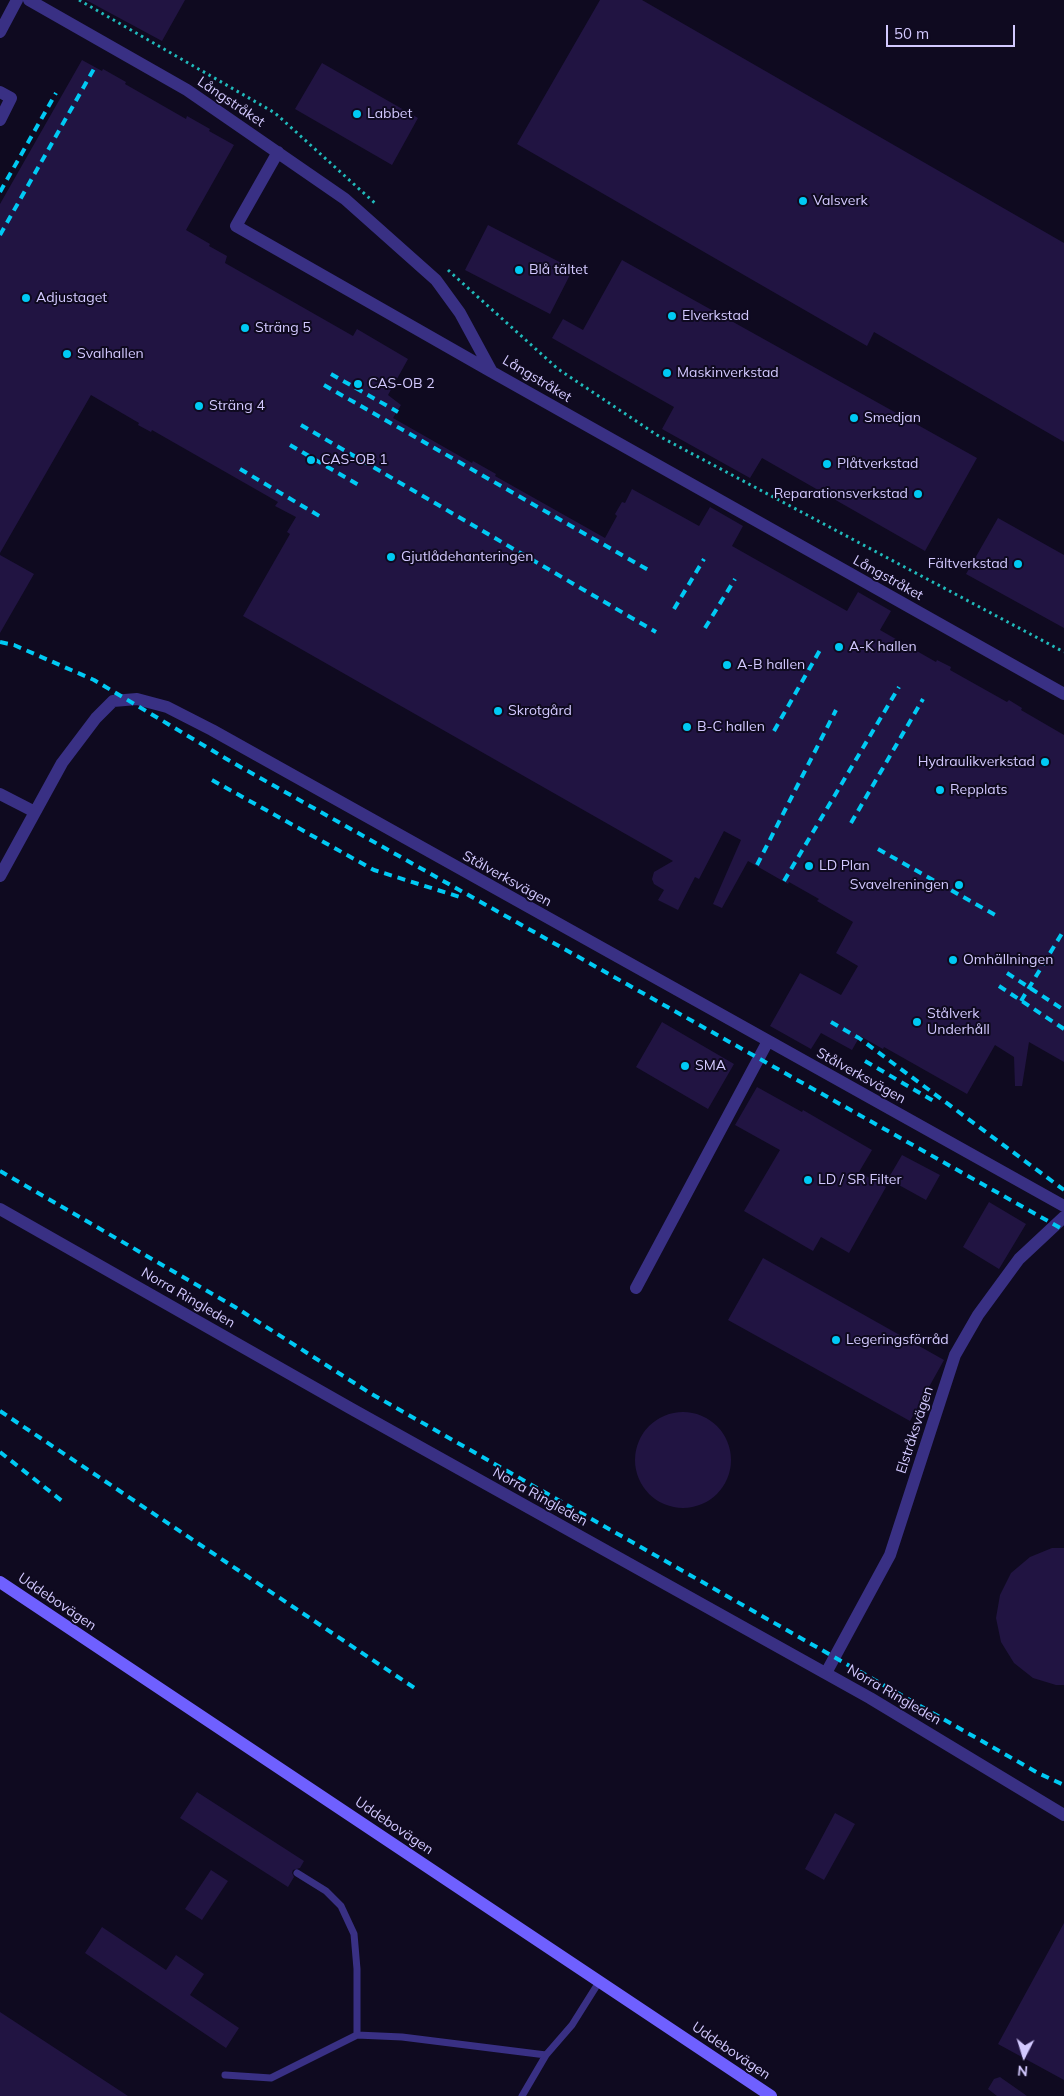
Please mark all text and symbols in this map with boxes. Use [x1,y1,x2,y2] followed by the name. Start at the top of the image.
[889,15,1018,47] scale bar
[894,24,929,43] text: 50 m
[194,73,268,131] street label: Långstråket
[367,106,412,122] place label: Labbet
[351,108,363,120] marker: Labbet
[813,193,868,209] place label: Valsverk
[797,195,809,207] marker: Valsverk
[529,262,588,278] place label: Blå tältet
[513,264,525,276] marker: Blå tältet
[36,290,107,306] place label: Adjustaget
[20,292,32,304] marker: Adjustaget
[682,308,749,324] place label: Elverkstad
[666,310,678,322] marker: Elverkstad
[255,320,311,336] place label: Sträng 5
[239,322,251,334] marker: Sträng 5
[77,346,144,362] place label: Svalhallen
[61,348,73,360] marker: Svalhallen
[499,352,575,406] street label: Långstråket
[677,365,779,381] place label: Maskinverkstad
[661,367,673,379] marker: Maskinverkstad
[368,376,435,392] place label: CAS-OB 2
[352,378,364,390] marker: CAS-OB 2
[209,398,265,414] place label: Sträng 4
[193,400,205,412] marker: Sträng 4
[864,410,921,426] place label: Smedjan
[848,412,860,424] marker: Smedjan
[321,452,388,468] place label: CAS-OB 1
[305,454,317,466] marker: CAS-OB 1
[837,456,919,472] place label: Plåtverkstad
[821,458,833,470] marker: Plåtverkstad
[774,486,908,502] place label: Reparationsverkstad
[912,488,924,500] marker: Reparationsverkstad
[401,549,533,565] place label: Gjutlådehanteringen
[385,551,397,563] marker: Gjutlådehanteringen
[850,552,926,604] street label: Långstråket
[928,556,1008,572] place label: Fältverkstad
[1012,558,1024,570] marker: Fältverkstad
[849,639,917,655] place label: A-K hallen
[833,641,845,653] marker: A-K hallen
[737,657,805,673] place label: A-B hallen
[721,659,733,671] marker: A-B hallen
[508,703,572,719] place label: Skrotgård
[492,705,504,717] marker: Skrotgård
[697,719,765,735] place label: B-C hallen
[681,721,693,733] marker: B-C hallen
[918,754,1035,770] place label: Hydraulikverkstad
[1039,756,1051,768] marker: Hydraulikverkstad
[950,782,1008,798] place label: Repplats
[934,784,946,796] marker: Repplats
[459,848,555,910] street label: Stålverksvägen
[819,858,870,874] place label: LD Plan
[803,860,815,872] marker: LD Plan
[850,877,949,893] place label: Svavelreningen
[953,879,965,891] marker: Svavelreningen
[963,952,1053,968] place label: Omhällningen
[947,954,959,966] marker: Omhällningen
[927,1006,990,1038] place label: Stålverk Underhåll
[911,1016,923,1028] marker: Stålverk Underhåll
[813,1045,909,1107] street label: Stålverksvägen
[695,1058,726,1074] place label: SMA
[679,1060,691,1072] marker: SMA
[818,1172,902,1188] place label: LD / SR Filter
[802,1174,814,1186] marker: LD / SR Filter
[138,1264,238,1332] street label: Norra Ringleden
[846,1332,949,1348] place label: Legeringsförråd
[830,1334,842,1346] marker: Legeringsförråd
[893,1384,937,1476] street label: Elstråksvägen
[490,1464,590,1530] street label: Norra Ringleden
[15,1570,99,1634] street label: Uddebovägen
[844,1661,944,1729] street label: Norra Ringleden
[352,1794,436,1858] street label: Uddebovägen
[689,2019,773,2083] street label: Uddebovägen
[999,2031,1049,2081] north arrow
[1017,2062,1029,2080] text: N

